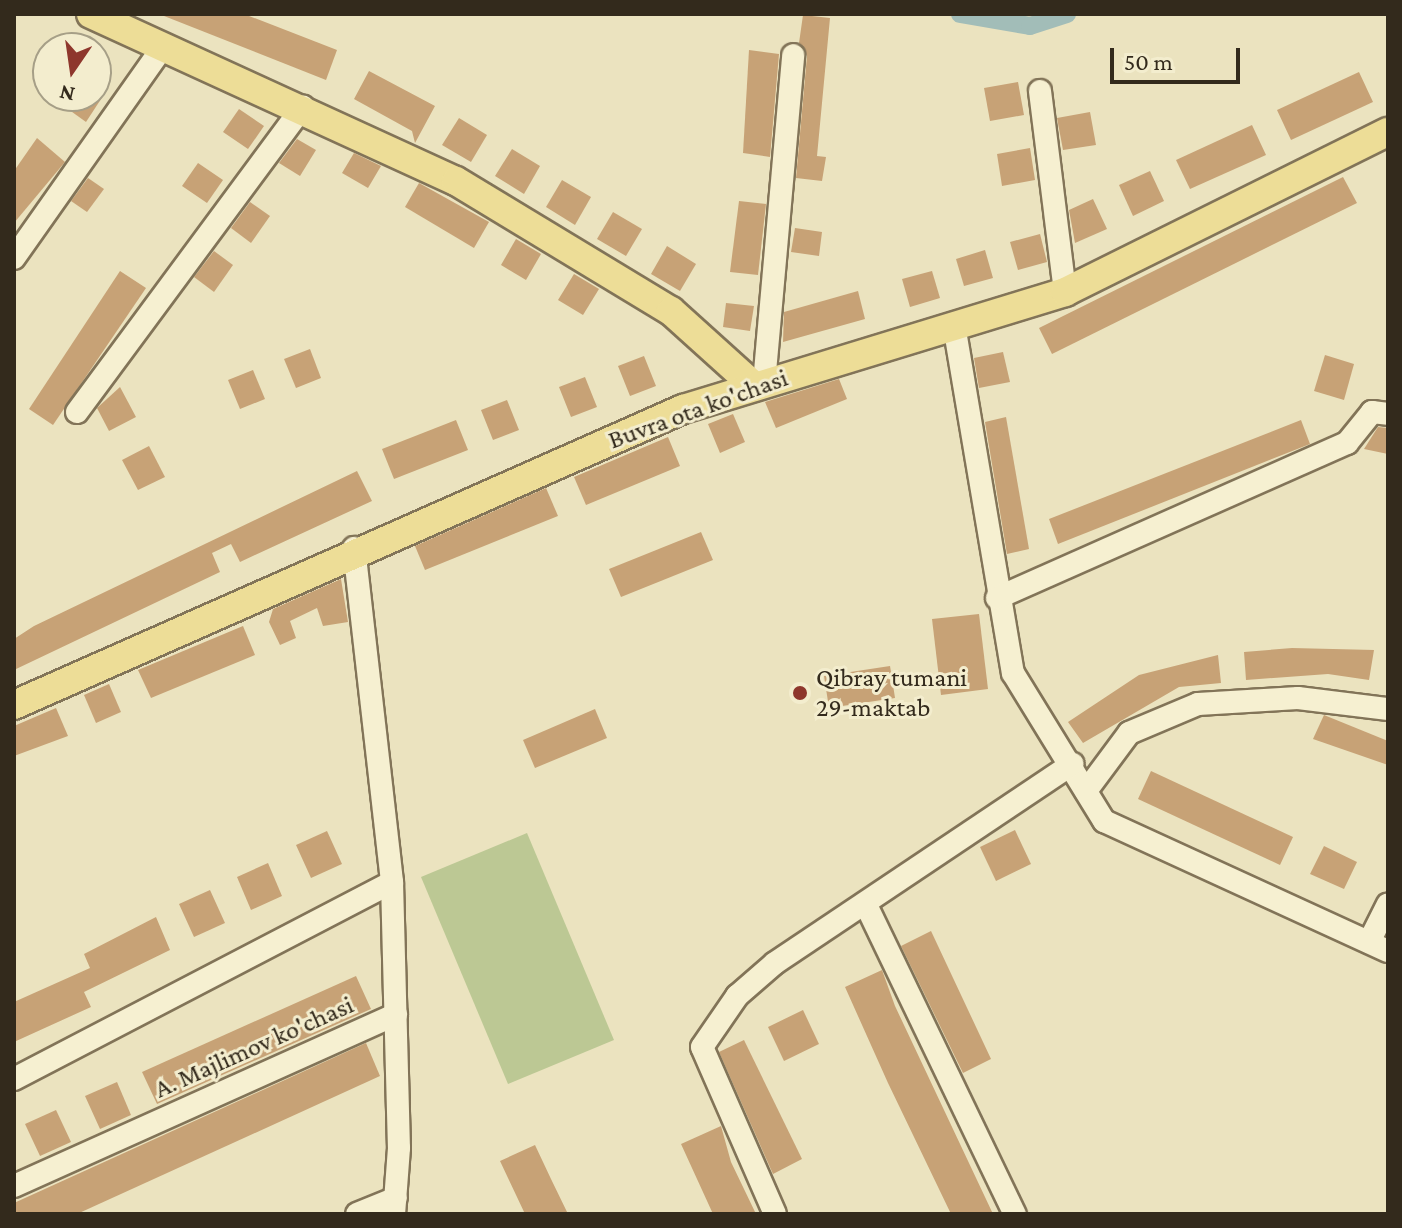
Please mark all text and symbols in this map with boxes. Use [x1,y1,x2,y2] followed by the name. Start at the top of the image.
[32,32,112,112] north arrow
[1114,32,1244,82] scale bar
[1124,48,1173,75] text: 50 m
[57,80,77,108] text: N
[604,362,792,456] street label: Buvra ota ko'chasi
[816,662,967,724] place label: Qibray tumani 29-maktab
[791,684,809,702] marker: Qibray tumani 29-maktab
[150,989,358,1105] street label: A. Majlimov ko'chasi

